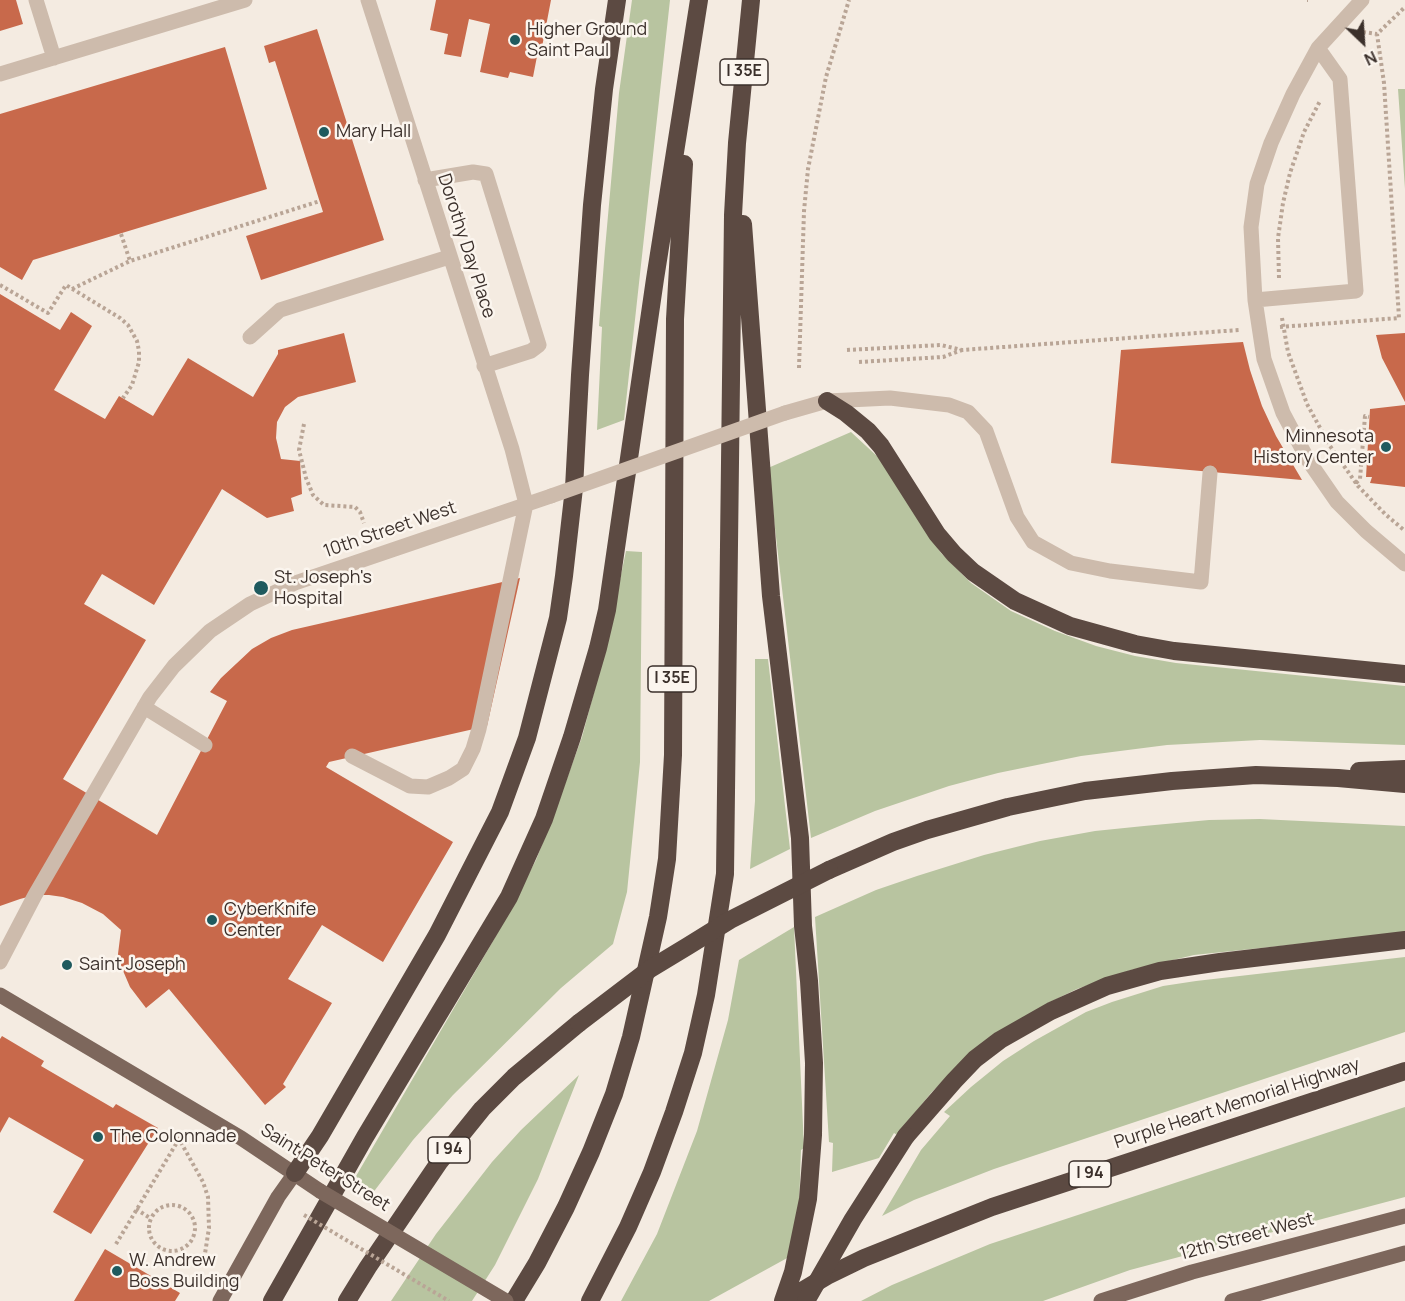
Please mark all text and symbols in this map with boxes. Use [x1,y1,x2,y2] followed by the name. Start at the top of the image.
[1333,12,1393,72] north arrow
[527,19,647,62] place label: Higher Ground Saint Paul
[508,33,522,47] marker: Higher Ground Saint Paul
[1361,46,1380,71] text: N
[720,59,768,85] road number: I 35E
[336,121,411,143] place label: Mary Hall
[317,125,331,139] marker: Mary Hall
[432,171,500,321] street label: Dorothy Day Place
[1253,426,1374,468] place label: Minnesota History Center
[1379,440,1393,454] marker: Minnesota History Center
[321,497,459,563] street label: 10th Street West
[274,567,372,610] place label: St. Joseph's Hospital
[252,579,270,597] marker: St. Joseph's Hospital
[648,666,696,692] road number: I 35E
[224,899,316,942] place label: CyberKnife Center
[205,913,219,927] marker: CyberKnife Center
[79,954,186,976] place label: Saint Joseph
[60,958,74,972] marker: Saint Joseph
[1112,1054,1362,1154] street label: Purple Heart Memorial Highway
[256,1120,394,1216] street label: Saint Peter Street
[110,1126,236,1148] place label: The Colonnade
[91,1130,105,1144] marker: The Colonnade
[428,1137,470,1163] road number: I 94
[1069,1161,1111,1187] road number: I 94
[1177,1209,1317,1265] street label: 12th Street West
[129,1250,239,1292] place label: W. Andrew Boss Building
[110,1264,124,1278] marker: W. Andrew Boss Building

